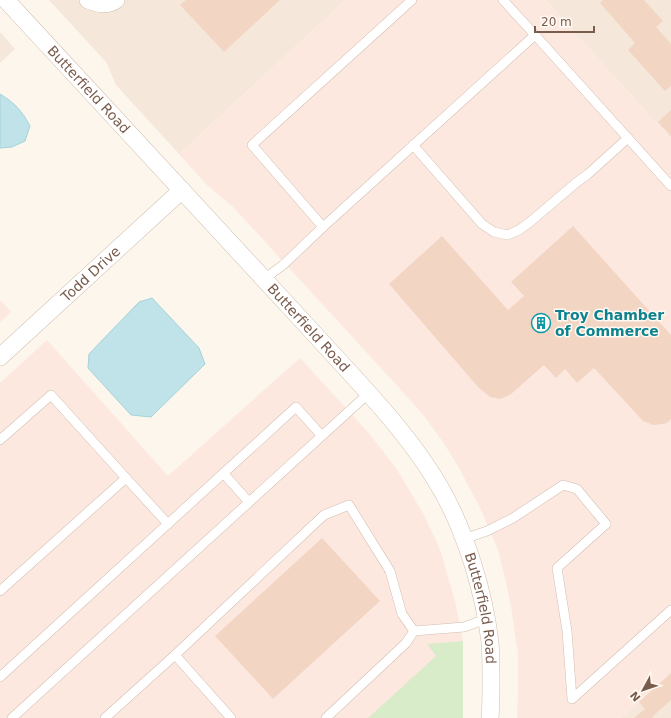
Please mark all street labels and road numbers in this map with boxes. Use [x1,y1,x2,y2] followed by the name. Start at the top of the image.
[44,42,133,137] street label: Butterfield Road
[57,243,123,306] street label: Todd Drive
[264,280,353,375] street label: Butterfield Road
[462,550,499,664] street label: Butterfield Road

